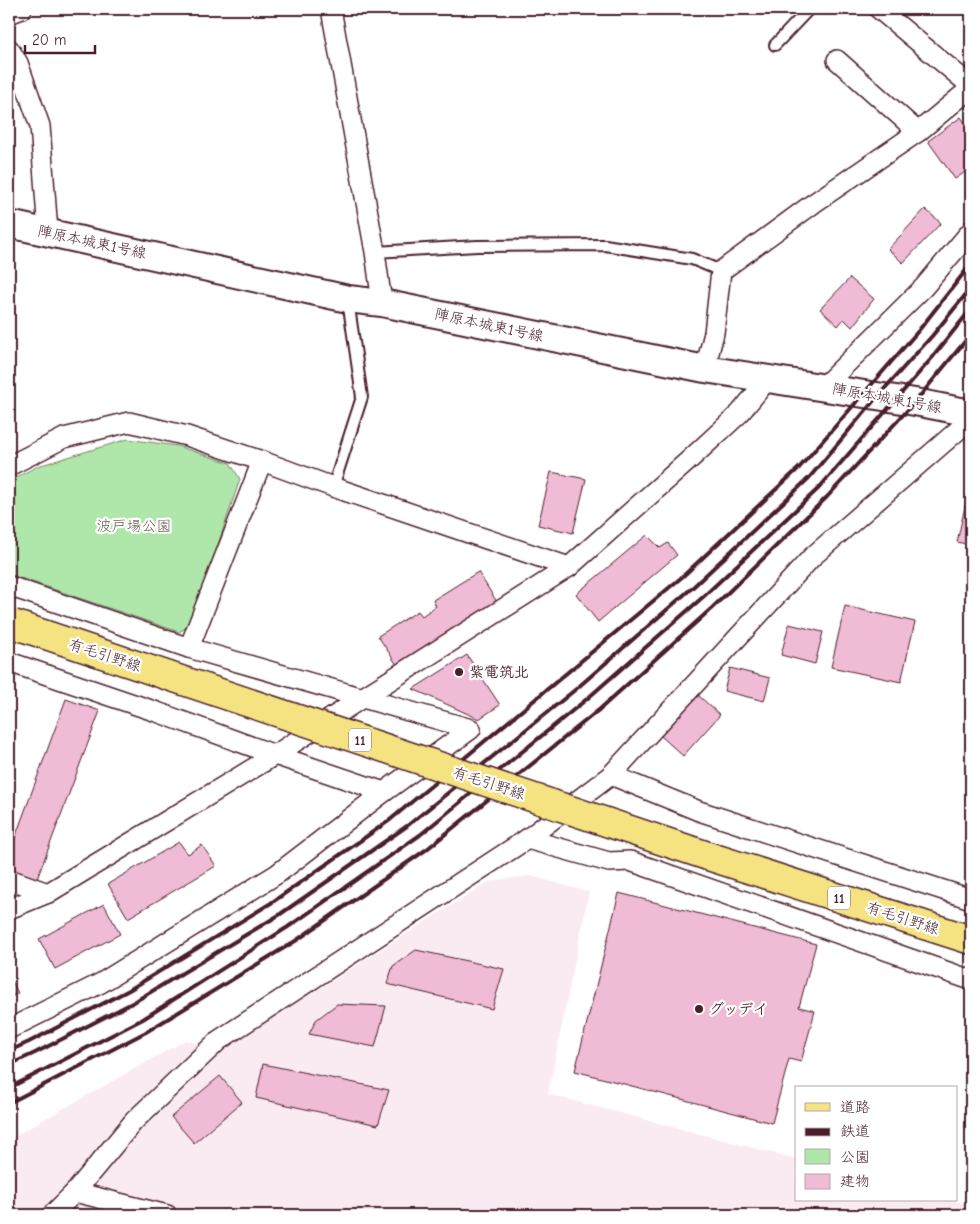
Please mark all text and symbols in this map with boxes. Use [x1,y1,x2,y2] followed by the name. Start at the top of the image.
[25,22,95,54] scale bar
[32,31,66,49] text: 20 m
[36,222,148,262] street label: 陣原本城東1号線
[433,305,545,345] street label: 陣原本城東1号線
[831,380,943,416] street label: 陣原本城東1号線
[96,517,172,535] park label: 波戸場公園
[67,635,143,675] street label: 有毛引野線
[469,663,529,681] place label: 紫電筑北
[453,666,465,678] marker: 紫電筑北
[349,728,371,752] road number: 11
[451,763,527,803] street label: 有毛引野線
[828,886,850,910] road number: 11
[865,898,941,938] street label: 有毛引野線
[709,1000,768,1018] place label: グッデイ
[693,1003,705,1015] marker: グッデイ
[795,1086,958,1202] legend
[840,1098,870,1116] text: 道路
[840,1122,870,1140] text: 鉄道
[840,1148,870,1166] text: 公園
[840,1172,870,1190] text: 建物

